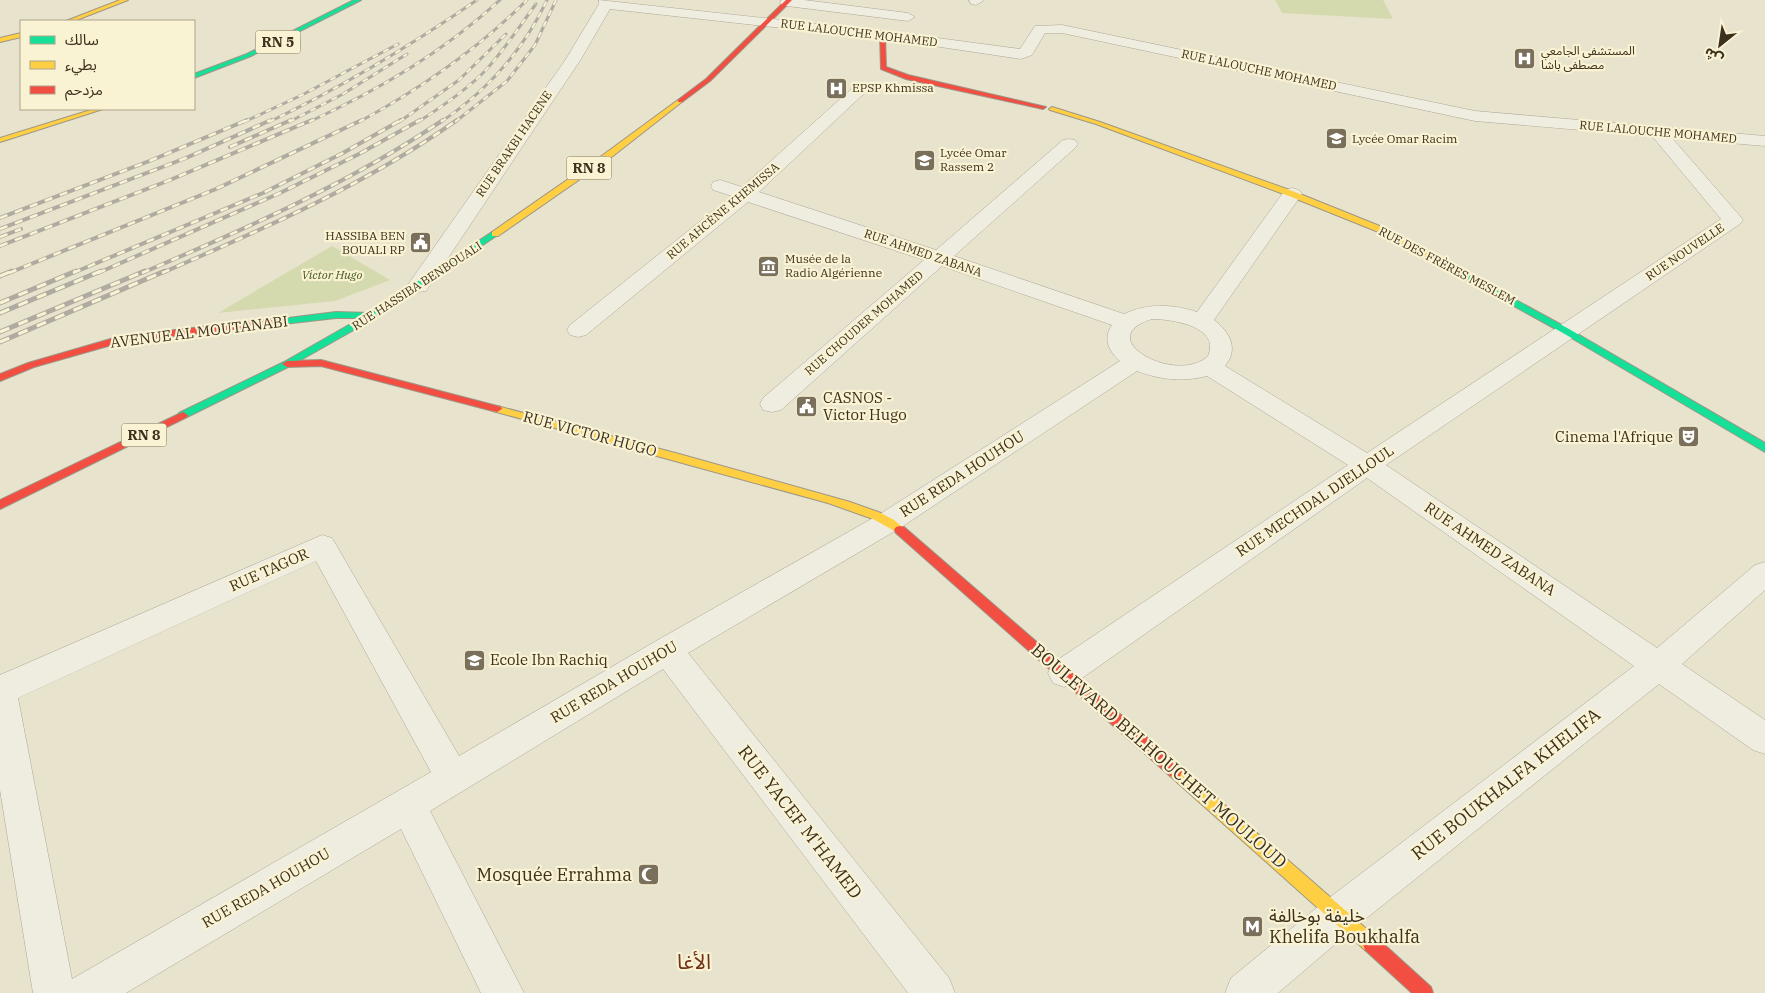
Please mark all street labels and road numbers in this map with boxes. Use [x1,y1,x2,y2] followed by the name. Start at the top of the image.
[780,15,938,50] street label: RUE LALOUCHE MOHAMED
[256,31,300,54] road number: RN 5
[1180,46,1338,93] street label: RUE LALOUCHE MOHAMED
[472,88,555,200] street label: RUE BRAKBI HACENE
[1579,117,1737,146] street label: RUE LALOUCHE MOHAMED
[566,156,612,180] road number: RN 8
[663,159,783,262] street label: RUE AHCÈNE KHEMISSA
[1643,220,1727,283] street label: RUE NOUVELLE
[1376,223,1518,308] street label: RUE DES FRÈRES MESLEM
[862,225,985,280] street label: RUE AHMED ZABANA
[349,238,484,333] street label: RUE HASSIBA BENBOUALI
[801,267,926,378] street label: RUE CHOUDER MOHAMED
[109,311,289,352] street label: AVENUE AL MOUTANABI
[521,407,659,460] street label: RUE VICTOR HUGO
[122,424,166,446] road number: RN 8
[896,426,1028,521] street label: RUE REDA HOUHOU
[1232,441,1397,561] street label: RUE MECHDAL DJELLOUL
[1421,497,1560,600] street label: RUE AHMED ZABANA
[226,544,311,595] street label: RUE TAGOR
[547,636,681,727] street label: RUE REDA HOUHOU
[1027,638,1292,873] street label: BOULEVARD BELHOUCHET MOULOUD
[1407,702,1605,865] street label: RUE BOUKHALFA KHELIFA
[733,740,867,903] street label: RUE YACEF M'HAMED
[198,843,333,932] street label: RUE REDA HOUHOU

